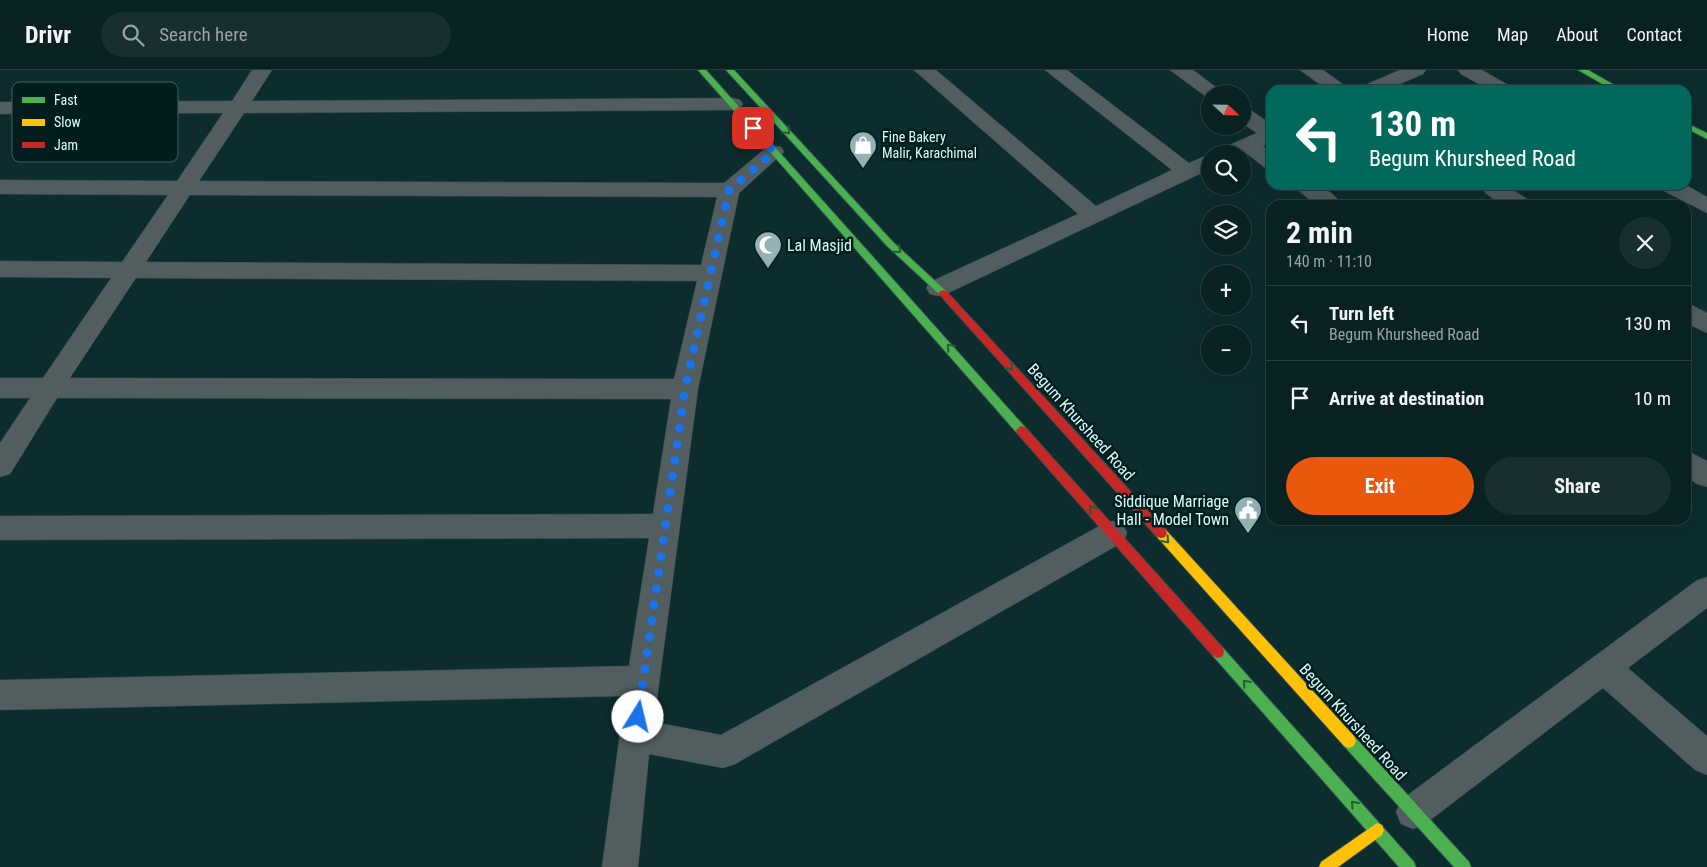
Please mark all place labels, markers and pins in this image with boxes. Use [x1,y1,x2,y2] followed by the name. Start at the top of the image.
[732,107,774,149] pin
[882,129,977,161] place label: Fine Bakery Malir, Karachimal
[848,130,878,169] shop icon: Fine Bakery Malir, Karachimal
[753,230,783,269] mosque icon: Lal Masjid
[787,236,852,255] place label: Lal Masjid
[1114,492,1229,529] place label: Siddique Marriage Hall - Model Town
[1233,495,1263,534] public building icon: Siddique Marriage Hall - Model Town

